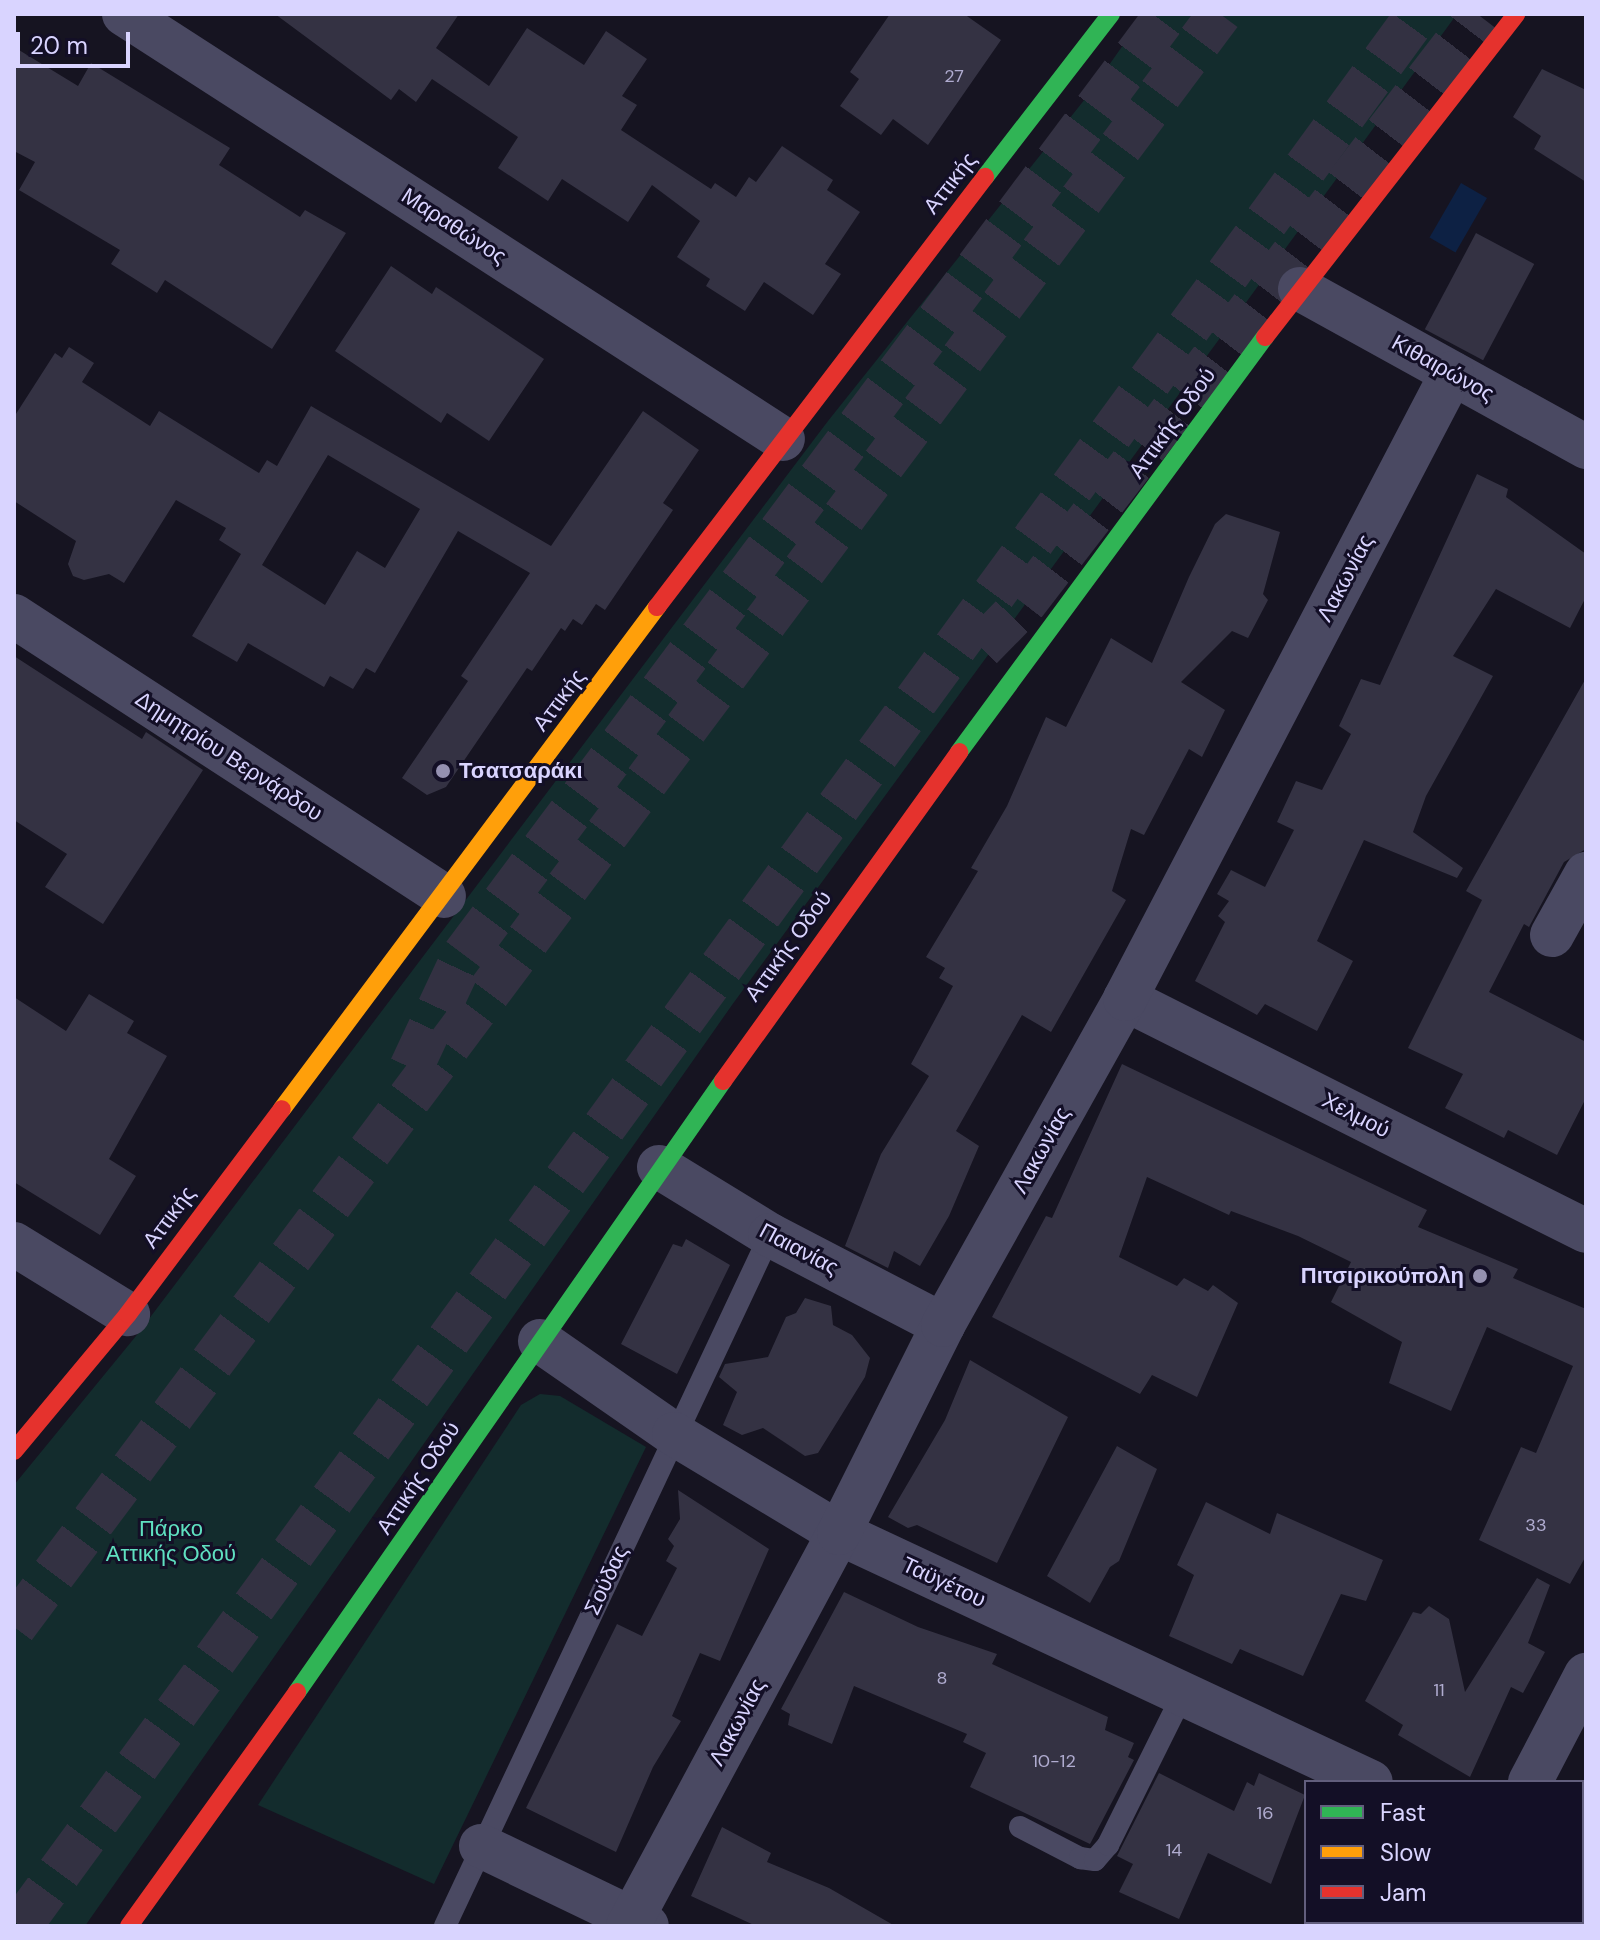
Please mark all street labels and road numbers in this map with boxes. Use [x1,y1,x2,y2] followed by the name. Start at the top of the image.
[918,147,982,219] street label: Αττικής
[397,182,511,270] street label: Μαραθώνος
[1387,329,1499,407] street label: Κιθαιρώνος
[1123,363,1221,483] street label: Αττικής Οδού
[1311,530,1379,626] street label: Λακωνίας
[527,664,591,736] street label: Αττικής
[130,686,328,826] street label: Δημητρίου Βερνάρδου
[739,886,837,1006] street label: Αττικής Οδού
[1318,1087,1394,1143] street label: Χελμού
[1007,1102,1075,1198] street label: Λακωνίας
[137,1181,201,1253] street label: Αττικής
[755,1217,843,1281] street label: Παιανίας
[371,1417,465,1539] street label: Αττικής Οδού
[579,1541,633,1619] street label: Σούδας
[898,1551,990,1613] street label: Ταϋγέτου
[703,1674,771,1770] street label: Λακωνίας

